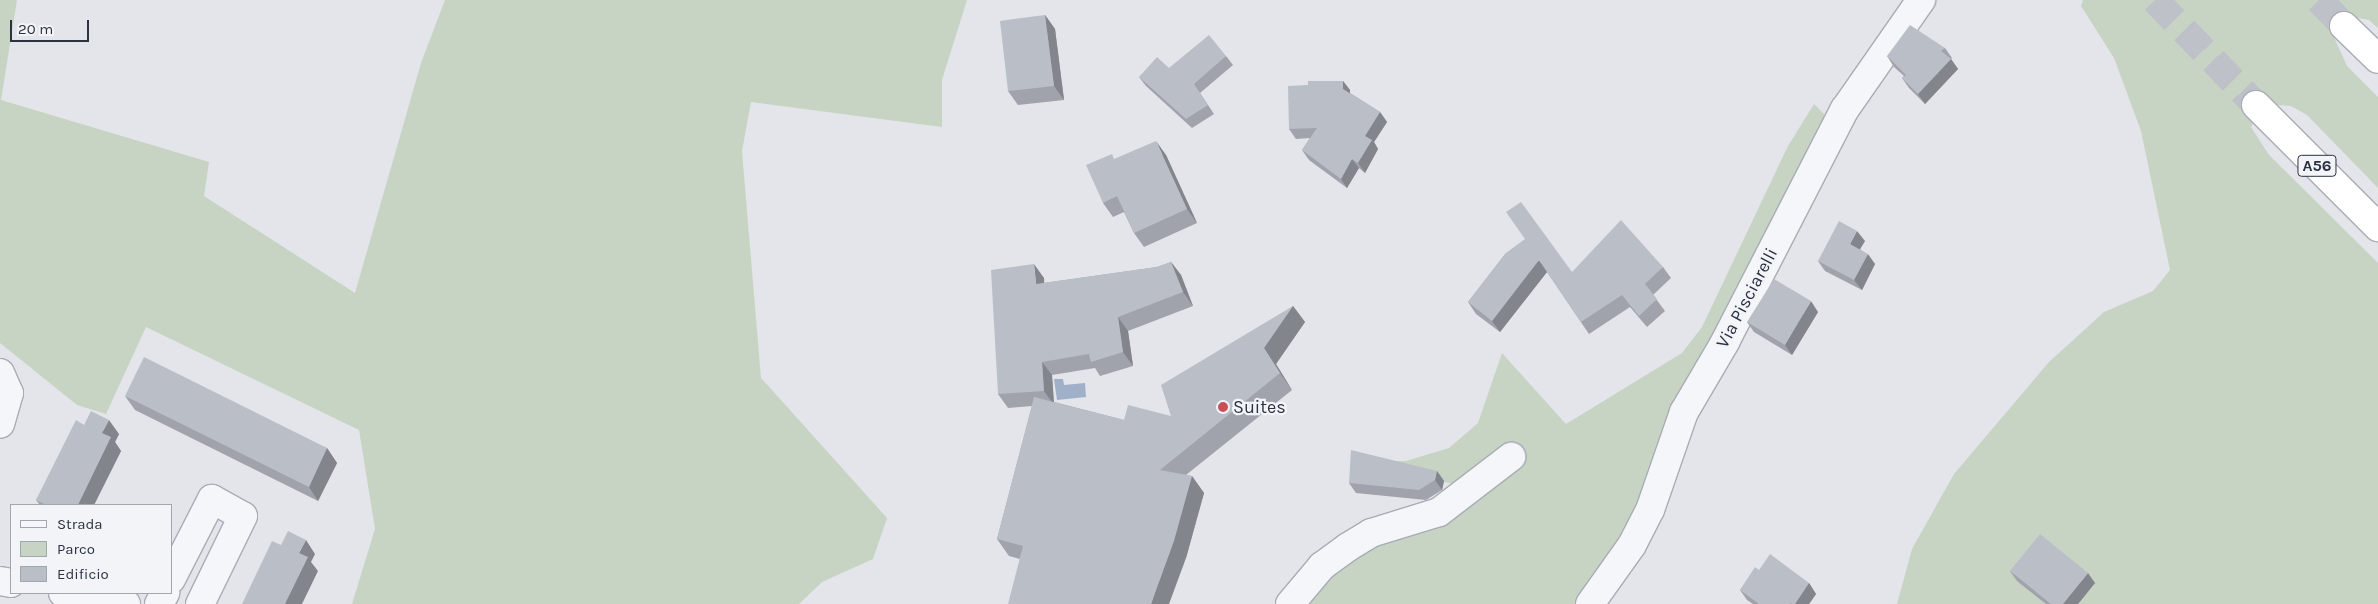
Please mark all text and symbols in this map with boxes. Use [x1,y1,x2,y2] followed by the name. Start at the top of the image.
[12,10,91,42] scale bar
[18,20,53,38] text: 20 m
[2297,153,2337,180] road number: A56
[1712,244,1782,352] street label: Via Pisciarelli
[1233,396,1286,418] place label: Suites
[1217,401,1229,413] marker: Suites
[10,504,172,594] legend
[57,515,103,533] text: Strada
[57,540,95,558] text: Parco
[57,565,109,583] text: Edificio

